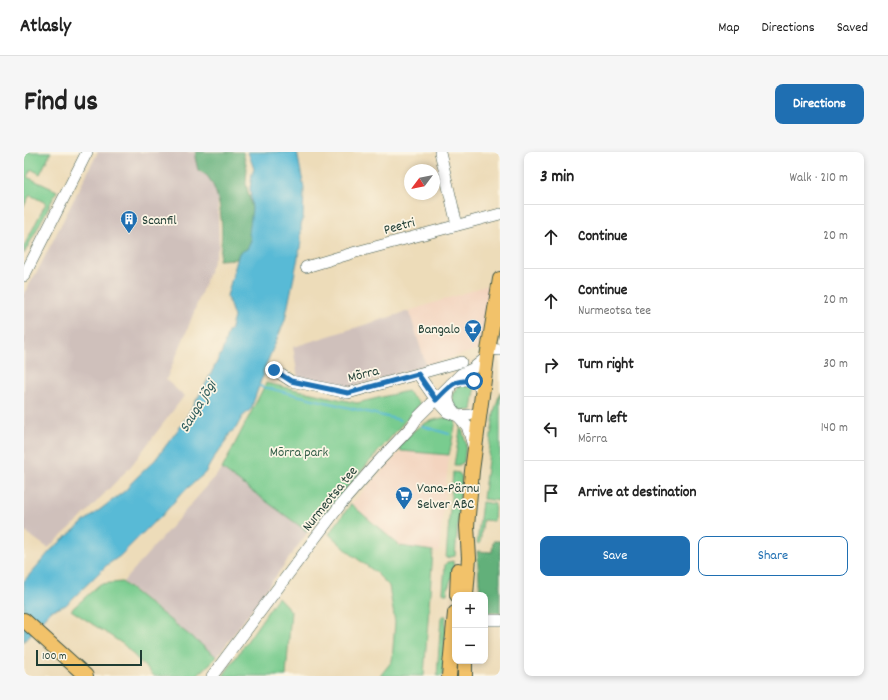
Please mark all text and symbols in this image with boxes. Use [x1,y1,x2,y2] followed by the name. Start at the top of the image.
[20,14,71,41] text: Atlasly
[718,18,740,38] text: Map
[762,18,815,38] text: Directions
[837,18,868,38] text: Saved
[24,84,98,124] text: Find us
[775,84,864,124] button: Directions
[404,164,440,200] north arrow
[540,166,574,190] text: 3 min
[790,169,848,188] text: Walk · 210 m
[119,209,139,234] building icon: Scanfil
[142,211,177,231] place label: Scanfil
[382,213,418,241] street label: Peetri
[540,226,562,248] icon: ahead
[578,226,627,248] text: Continue
[823,227,848,246] text: 20 m
[578,280,627,302] text: Continue
[540,290,562,312] icon: ahead
[823,291,848,310] text: 20 m
[578,302,651,321] text: Nurmeotsa tee
[463,318,483,343] bar icon: Bangalo
[418,320,460,340] place label: Bangalo
[540,354,562,376] icon: right
[578,354,634,376] text: Turn right
[823,355,848,374] text: 30 m
[265,361,283,379] route end
[346,361,382,388] street label: Mõrra
[465,372,483,390] route start
[175,375,224,437] water label: Sauga jõgi
[578,408,627,430] text: Turn left
[540,418,562,440] icon: left
[821,419,848,438] text: 140 m
[578,430,607,449] text: Mõrra
[270,443,329,463] park label: Mõrra park
[298,462,363,536] street label: Nurmeotsa tee
[417,479,479,515] place label: Vana-Pärnu Selver ABC
[540,482,562,504] icon: arrive
[578,482,696,504] text: Arrive at destination
[394,485,414,510] supermarket icon: Vana-Pärnu Selver ABC
[540,536,690,576] button: Save
[698,536,848,576] button: Share
[452,592,488,664] map controls
[452,592,488,628] button: +
[452,628,488,664] button: −
[36,648,142,667] scale bar
[42,649,66,665] text: 100 m

